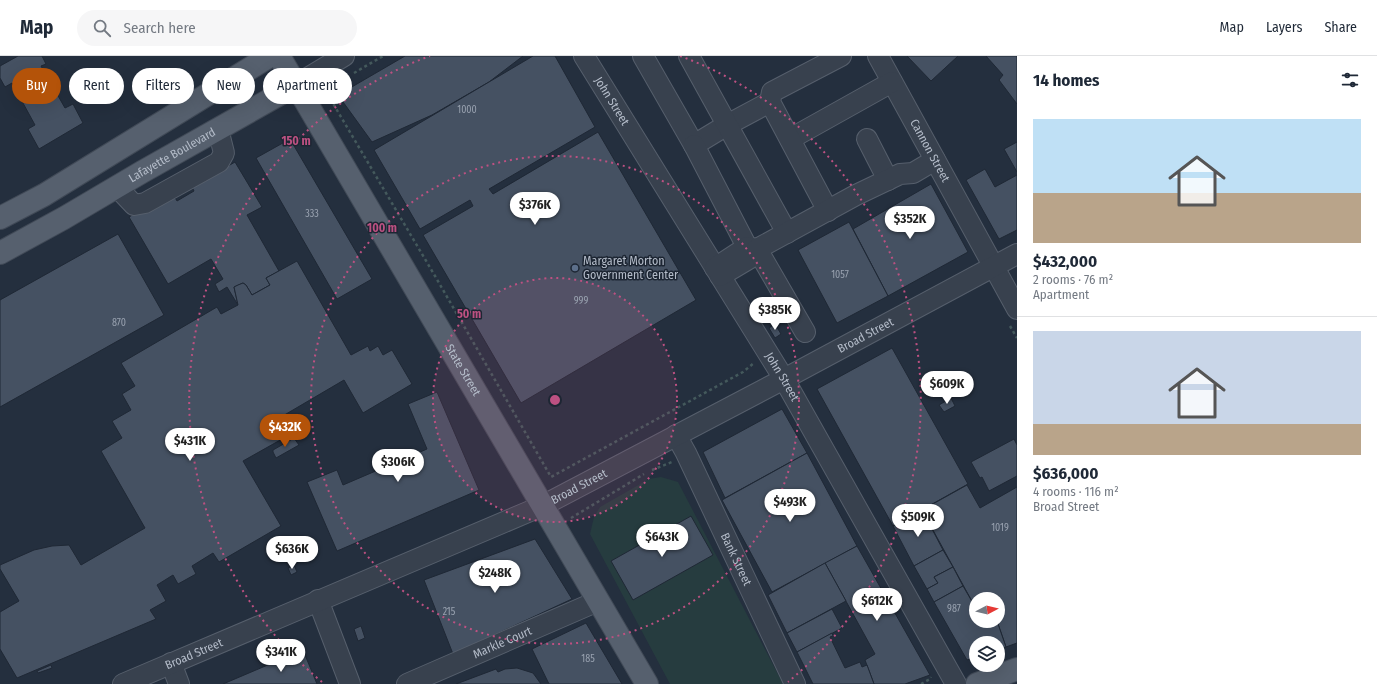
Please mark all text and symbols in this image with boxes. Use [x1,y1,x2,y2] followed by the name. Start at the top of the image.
[77,10,357,46] search box
[20,16,53,39] text: Map
[91,17,113,39] icon: search
[123,19,196,37] text: Search here
[1220,19,1244,36] text: Map
[1266,19,1302,36] text: Layers
[1324,19,1357,36] text: Share
[12,68,61,104] chip: Buy
[69,68,124,104] chip: Rent
[132,68,194,104] chip: Filters
[202,68,255,104] chip: New
[263,68,352,104] chip: Apartment
[1339,69,1361,91] icon: filters
[1033,70,1100,91] text: 14 homes
[592,74,632,128] street label: John Street
[457,104,477,116] house number: 1000
[907,117,953,185] street label: Cannon Street
[126,125,218,185] street label: Lafayette Boulevard
[281,134,311,148] text: 150 m
[1161,145,1233,217] icon: home
[507,192,563,226] pin: $376K
[519,197,551,212] text: $376K
[882,206,938,240] pin: $352K
[305,208,319,220] house number: 333
[894,211,926,226] text: $352K
[367,221,397,235] text: 100 m
[1033,251,1097,272] text: $432,000
[583,254,679,282] place label: Margaret Morton Government Center
[570,263,580,273] marker: Margaret Morton Government Center
[831,269,849,281] house number: 1057
[1033,272,1113,287] text: 2 rooms · 76 m²
[1033,287,1089,302] text: Apartment
[574,295,588,307] house number: 999
[747,297,803,331] pin: $385K
[758,302,792,317] text: $385K
[457,307,481,321] text: 50 m
[835,315,896,356] street label: Broad Street
[112,317,126,329] house number: 870
[442,342,484,399] street label: State Street
[762,350,802,404] street label: John Street
[1161,357,1233,429] icon: home
[919,371,975,405] pin: $609K
[930,376,964,391] text: $609K
[548,393,562,407] centre of rings
[257,414,313,448] pin: $432K
[269,419,301,434] text: $432K
[162,428,218,462] pin: $431K
[174,433,206,448] text: $431K
[370,449,426,483] pin: $306K
[381,454,415,469] text: $306K
[1033,463,1099,484] text: $636,000
[549,466,609,507] street label: Broad Street
[1033,484,1119,499] text: 4 rooms · 116 m²
[762,489,818,523] pin: $493K
[773,494,807,509] text: $493K
[1033,499,1099,514] text: Broad Street
[890,504,946,538] pin: $509K
[901,509,935,524] text: $509K
[991,522,1009,534] house number: 1019
[634,524,690,558] pin: $643K
[645,529,679,544] text: $643K
[718,531,755,588] street label: Bank Street
[264,536,320,570] pin: $636K
[275,541,309,556] text: $636K
[467,560,523,594] pin: $248K
[478,565,512,580] text: $248K
[849,588,905,622] pin: $612K
[969,592,1005,628] north arrow
[969,592,1005,672] map controls
[861,593,893,608] text: $612K
[947,603,961,615] house number: 987
[443,606,456,618] house number: 215
[471,624,534,661] street label: Markle Court
[163,635,225,672] street label: Broad Street
[969,636,1005,672] button: layers
[253,639,309,673] pin: $341K
[265,644,297,659] text: $341K
[581,653,595,665] house number: 185

